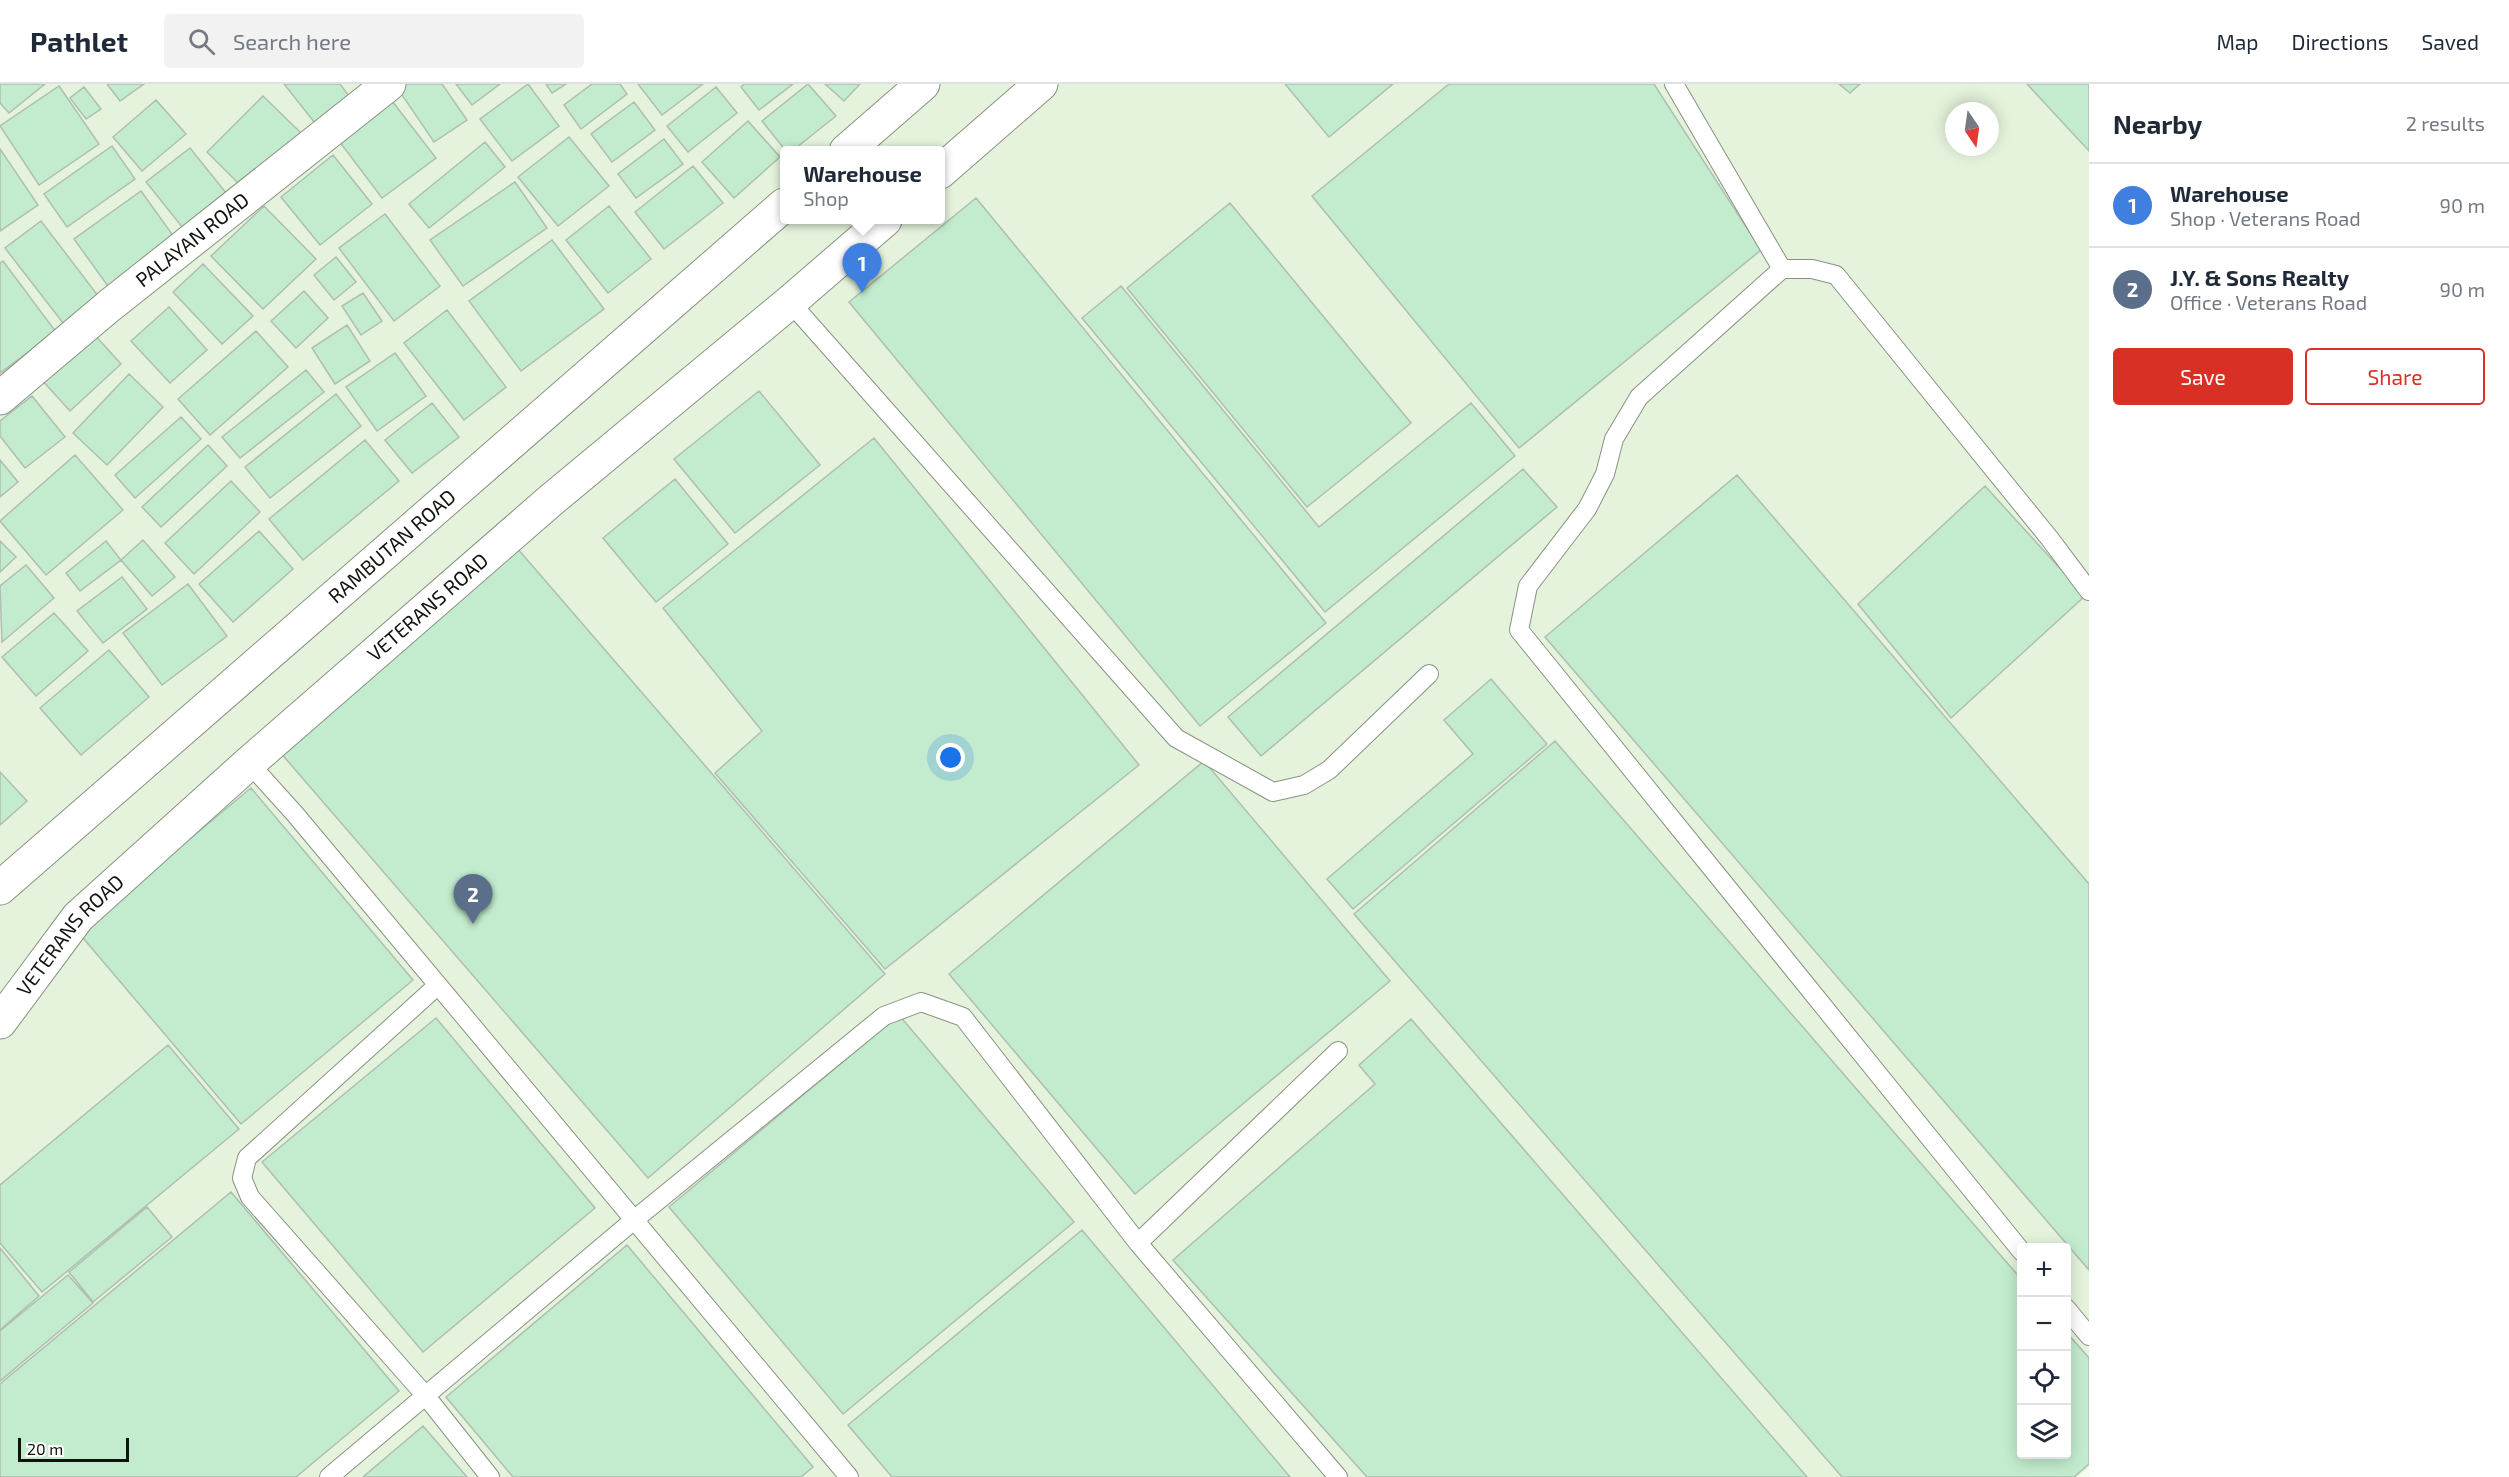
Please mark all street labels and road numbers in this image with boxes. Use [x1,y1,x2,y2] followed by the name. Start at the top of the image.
[130,187,253,291] street label: PALAYAN ROAD
[323,484,460,608] street label: RAMBUTAN ROAD
[362,548,492,666] street label: VETERANS ROAD
[11,869,128,1000] street label: VETERANS ROAD

